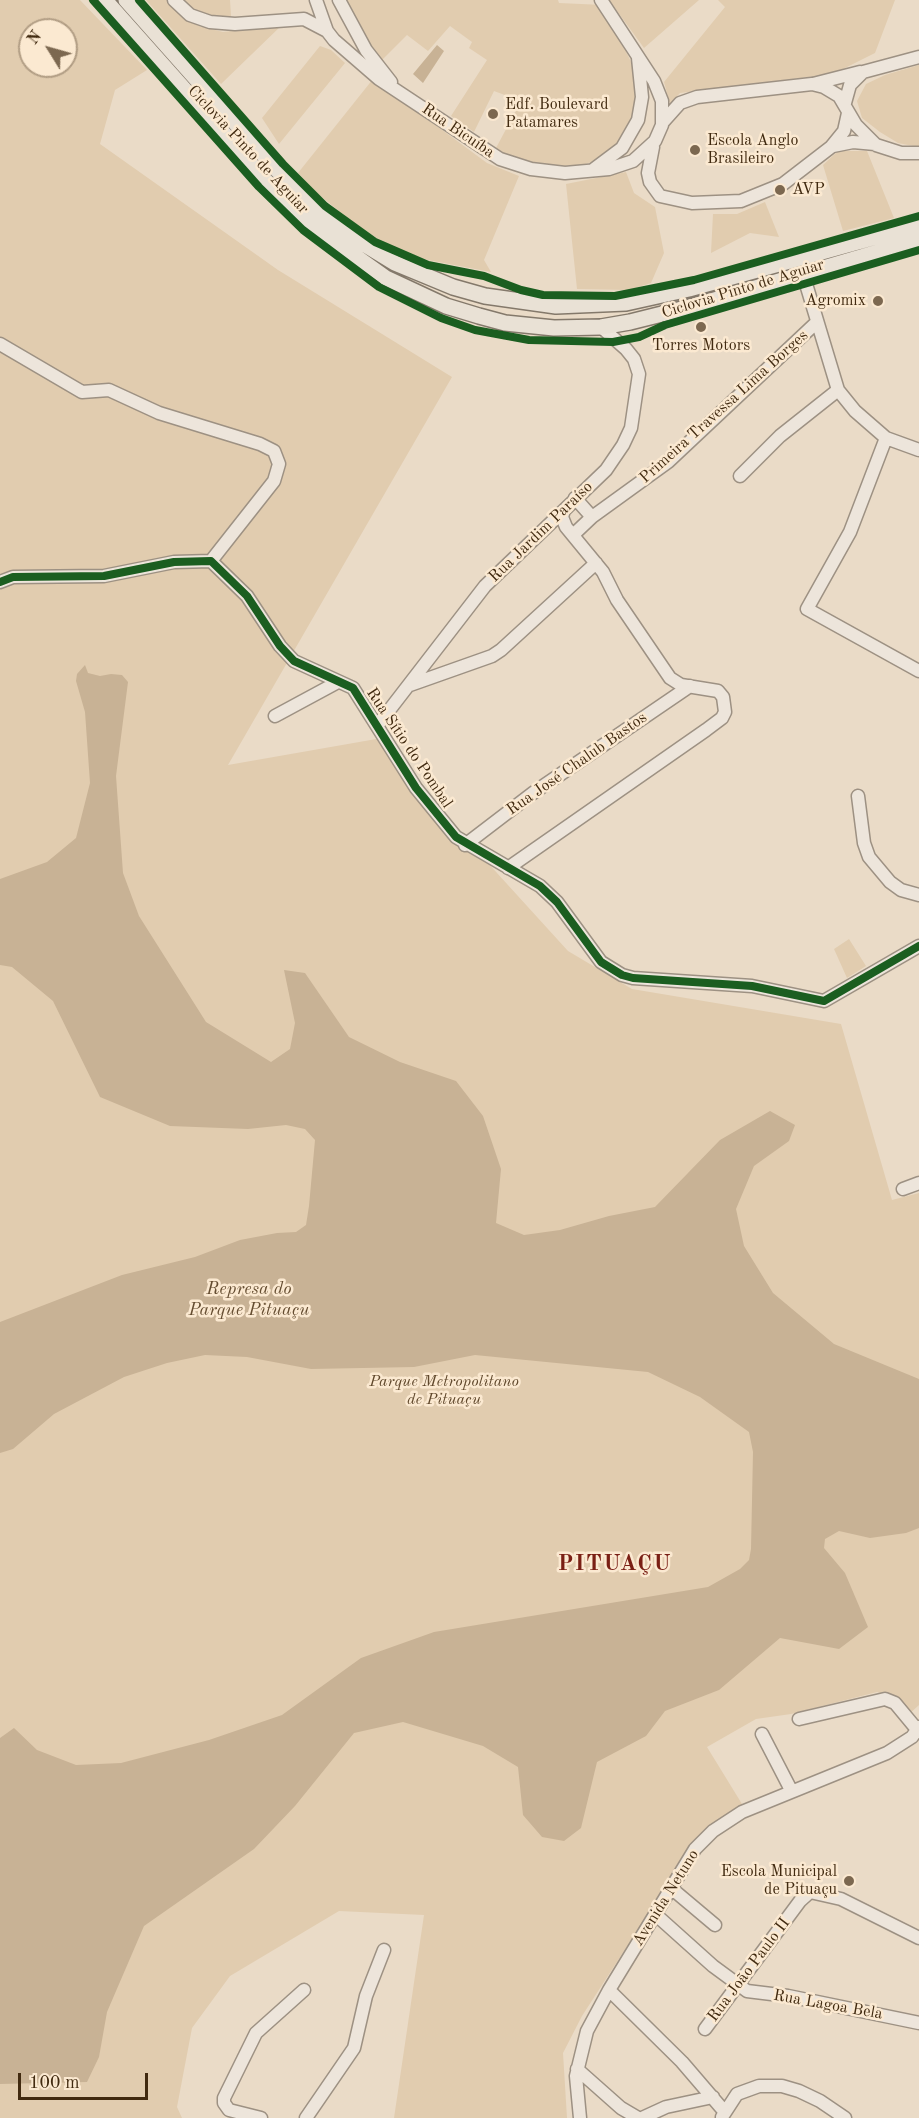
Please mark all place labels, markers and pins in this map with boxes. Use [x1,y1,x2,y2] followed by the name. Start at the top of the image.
[505,95,609,133] place label: Edf. Boulevard Patamares
[486,107,500,121] marker: Edf. Boulevard Patamares
[707,131,798,169] place label: Escola Anglo Brasileiro
[688,143,702,157] marker: Escola Anglo Brasileiro
[792,180,825,200] place label: AVP
[773,183,787,197] marker: AVP
[805,291,866,311] place label: Agromix
[871,294,885,308] marker: Agromix
[694,320,708,334] marker: Torres Motors
[652,336,750,356] place label: Torres Motors
[721,1862,837,1900] place label: Escola Municipal de Pituaçu
[842,1874,856,1888] marker: Escola Municipal de Pituaçu

